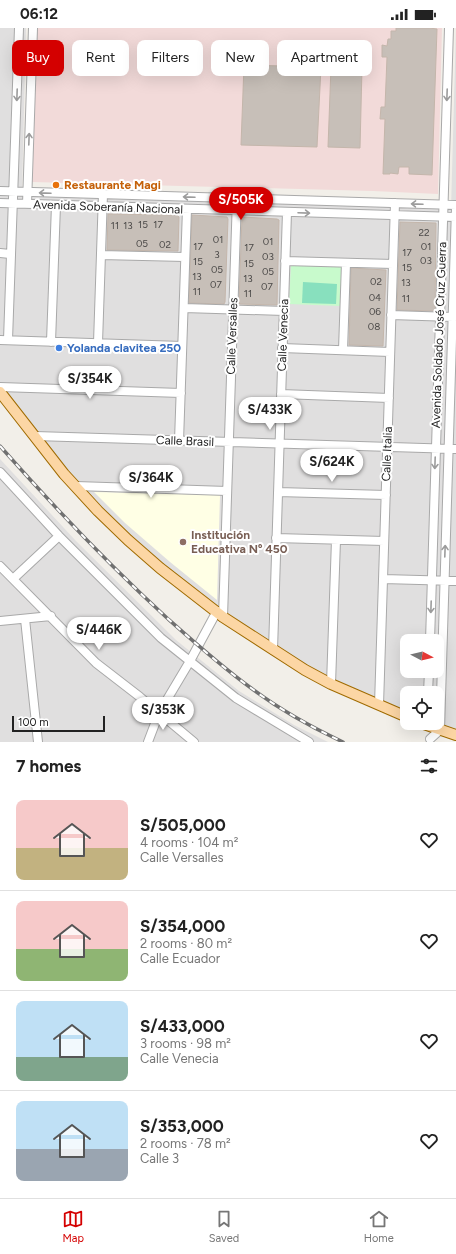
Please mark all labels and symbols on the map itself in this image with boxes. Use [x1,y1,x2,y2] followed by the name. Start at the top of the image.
[13,88,21,101] one-way arrow
[443,88,451,101] one-way arrow
[25,133,33,146] one-way arrow
[64,178,161,192] place label: Restaurante Magi
[51,180,61,190] marker: Restaurante Magi
[208,187,274,221] pin: S/505K
[39,189,52,196] one-way arrow
[183,193,196,201] one-way arrow
[33,197,183,217] street label: Avenida Soberanía Nacional
[411,200,424,208] one-way arrow
[297,209,310,216] one-way arrow
[138,218,148,231] house number: 15
[153,218,163,231] house number: 17
[111,219,119,232] house number: 11
[123,219,133,232] house number: 13
[418,226,430,239] house number: 22
[213,233,223,246] house number: 01
[263,235,273,248] house number: 01
[136,237,148,250] house number: 05
[159,238,171,251] house number: 02
[193,240,203,253] house number: 17
[421,240,431,253] house number: 01
[244,241,254,254] house number: 17
[429,242,449,428] street label: Avenida Soldado José Cruz Guerra
[402,246,412,259] house number: 17
[214,248,220,261] house number: 3
[262,250,274,263] house number: 03
[420,254,432,267] house number: 03
[193,255,203,268] house number: 15
[244,257,254,270] house number: 15
[402,261,412,274] house number: 15
[211,263,223,276] house number: 05
[262,265,274,278] house number: 05
[192,270,202,283] house number: 13
[243,272,253,285] house number: 13
[370,275,382,288] house number: 02
[401,276,411,289] house number: 13
[210,278,223,291] house number: 07
[261,280,274,293] house number: 07
[193,285,201,298] house number: 11
[244,287,252,300] house number: 11
[369,291,381,304] house number: 04
[402,292,410,305] house number: 11
[224,297,240,375] street label: Calle Versalles
[275,298,291,372] street label: Calle Venecia
[369,305,381,318] house number: 06
[368,320,380,333] house number: 08
[67,341,181,355] place label: Yolanda clavitea 250
[54,343,64,353] marker: Yolanda clavitea 250
[57,366,123,400] pin: S/354K
[237,397,303,431] pin: S/433K
[379,426,395,482] street label: Calle Italia
[156,433,214,449] street label: Calle Brasil
[299,449,365,483] pin: S/624K
[432,456,439,469] one-way arrow
[118,465,184,499] pin: S/364K
[191,528,288,556] place label: Institución Educativa Nº 450
[178,537,188,547] marker: Institución Educativa Nº 450
[441,545,449,558] one-way arrow
[427,600,435,613] one-way arrow
[66,617,132,651] pin: S/446K
[400,634,444,678] north arrow
[130,697,196,731] pin: S/353K
[12,714,105,733] scale bar

